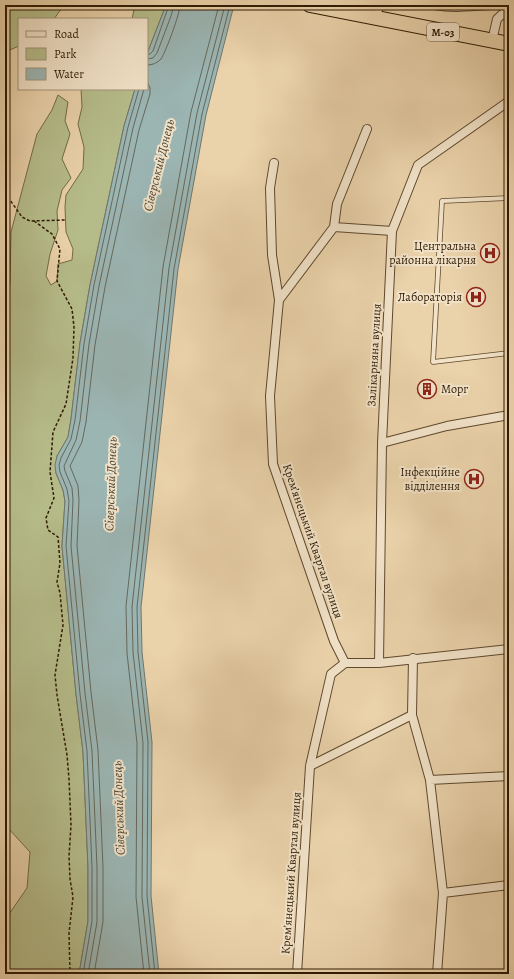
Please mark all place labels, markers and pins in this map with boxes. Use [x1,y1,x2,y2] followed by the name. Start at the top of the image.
[389,238,476,268] place label: Центральна районна лікарня
[479,242,501,264] hospital icon: Центральна районна лікарня
[465,286,487,308] hospital icon: Лабораторія
[398,289,462,305] place label: Лабораторія
[416,378,438,400] building icon: Морг
[441,381,468,397] place label: Морг
[400,464,460,494] place label: Інфекційне відділення
[463,468,485,490] hospital icon: Інфекційне відділення

